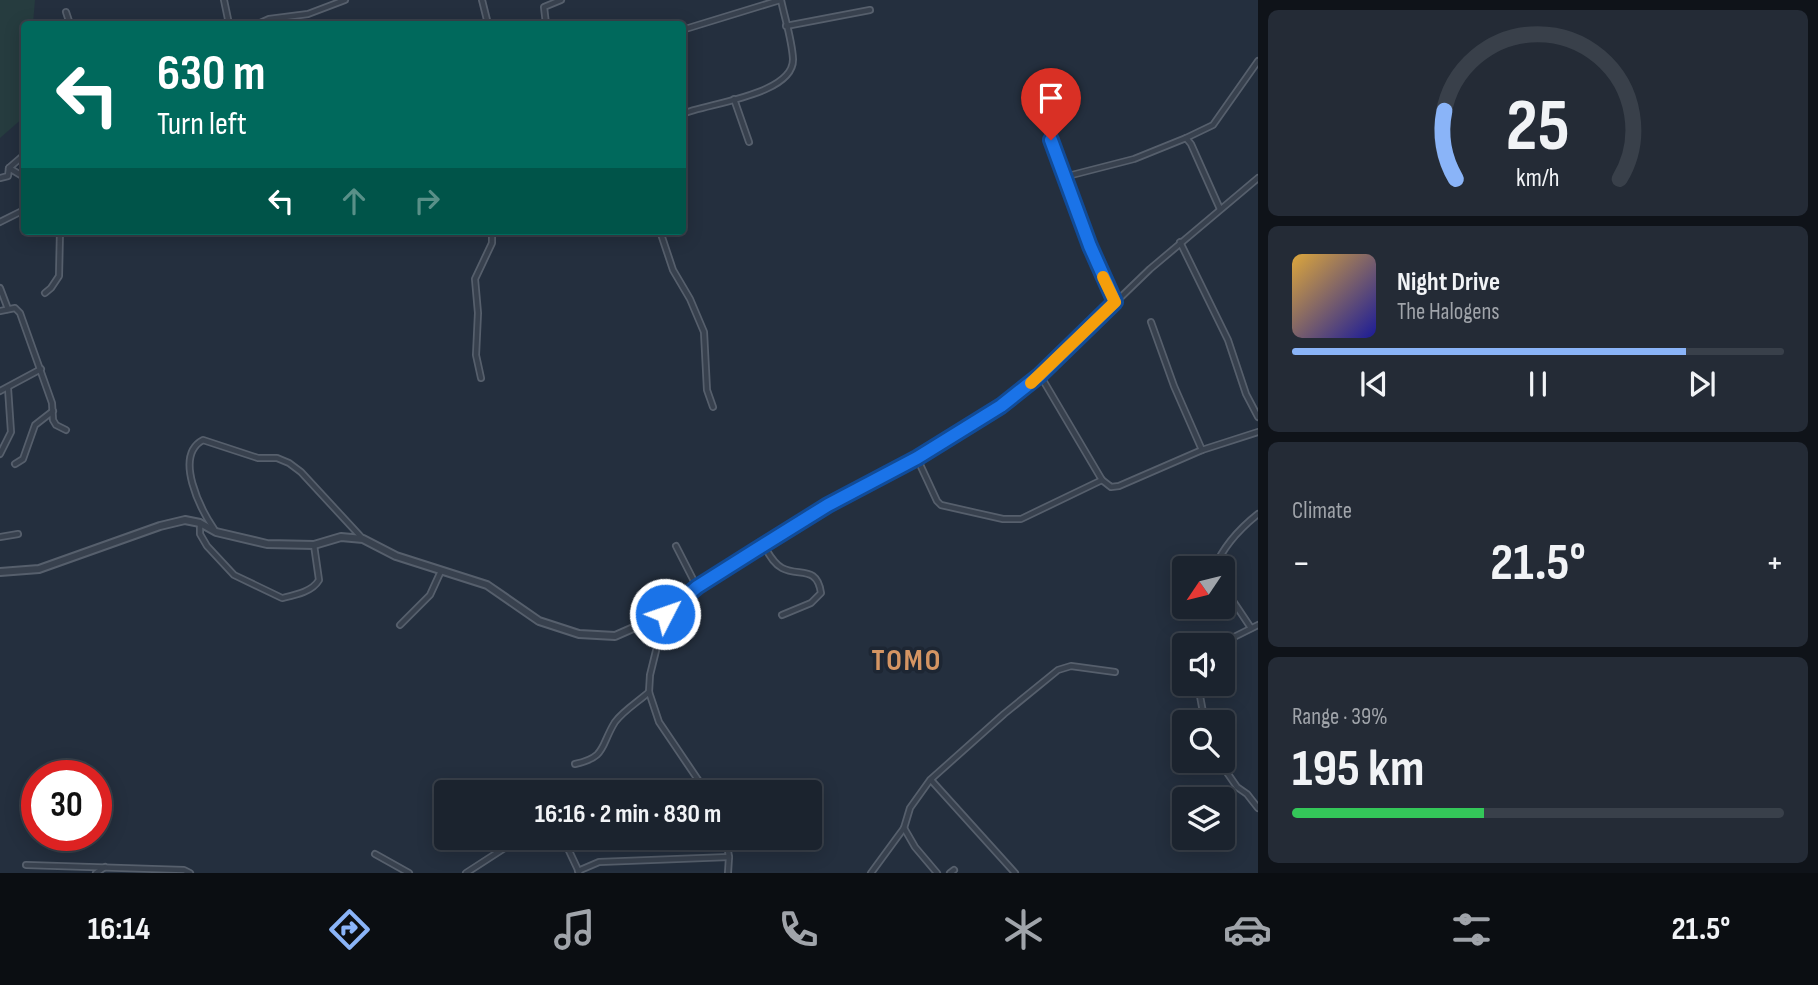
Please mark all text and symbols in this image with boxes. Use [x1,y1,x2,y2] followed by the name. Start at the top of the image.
[157,45,266,104] text: 630 m
[42,49,133,140] icon: left
[1021,68,1081,140] pin
[1032,79,1070,117] icon: arrive
[1506,83,1570,171] text: 25
[157,105,247,144] text: Turn left
[1516,163,1560,194] text: km/h
[262,182,300,220] icon: left
[335,182,373,220] icon: ahead
[408,182,446,220] icon: right
[1397,267,1500,298] text: Night Drive
[1397,298,1500,326] text: The Halogens
[1355,365,1393,403] icon: previous
[1519,365,1557,403] icon: pause
[1683,365,1721,403] icon: next
[1292,497,1352,525] text: Climate
[1490,532,1586,595] text: 21.5°
[1292,541,1311,586] text: −
[1765,541,1784,586] text: +
[1172,556,1236,620] north arrow
[1172,556,1235,850] map controls
[628,577,702,651] position arrow
[1172,633,1235,696] button: sound
[872,643,942,679] district label: TOMO
[1292,703,1388,731] text: Range · 39%
[1172,710,1235,773] button: search
[1292,738,1424,801] text: 195 km
[21,760,112,851] speed limit sign: 30
[1172,787,1235,850] button: layers
[535,799,721,830] text: 16:16 · 2 min · 830 m
[325,905,374,954] icon: directions
[550,905,599,954] icon: music
[774,905,823,954] icon: phone
[999,905,1048,954] icon: climate
[1223,905,1272,954] icon: car
[1447,905,1496,954] icon: filters
[88,910,150,949] text: 16:14
[1672,910,1730,949] text: 21.5°

